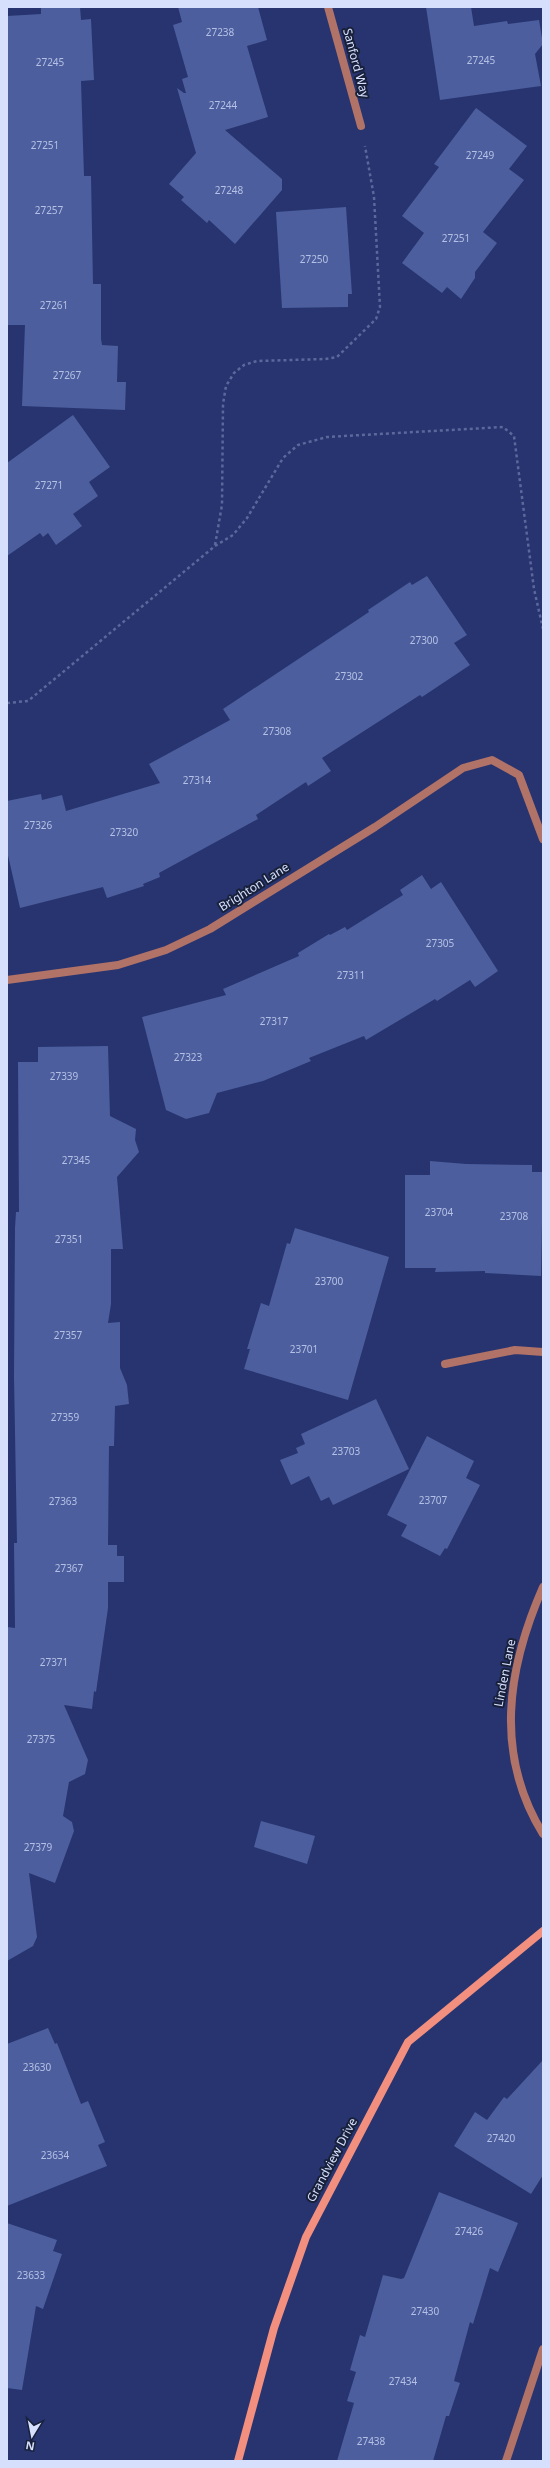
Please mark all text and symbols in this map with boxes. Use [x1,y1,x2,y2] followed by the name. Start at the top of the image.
[206,25,235,39] house number: 27238
[339,26,374,100] street label: Sanford Way
[467,53,496,67] house number: 27245
[36,55,65,69] house number: 27245
[209,98,238,112] house number: 27244
[31,138,59,152] house number: 27251
[466,148,495,162] house number: 27249
[215,183,244,197] house number: 27248
[35,203,64,217] house number: 27257
[442,231,470,245] house number: 27251
[300,252,329,266] house number: 27250
[40,298,68,312] house number: 27261
[53,368,82,382] house number: 27267
[35,478,63,492] house number: 27271
[410,633,439,647] house number: 27300
[335,669,364,683] house number: 27302
[263,724,292,738] house number: 27308
[183,773,212,787] house number: 27314
[24,818,53,832] house number: 27326
[110,825,139,839] house number: 27320
[215,858,292,915] street label: Brighton Lane
[426,936,455,950] house number: 27305
[337,968,365,982] house number: 27311
[260,1014,289,1028] house number: 27317
[174,1050,203,1064] house number: 27323
[50,1069,79,1083] house number: 27339
[62,1153,91,1167] house number: 27345
[425,1205,454,1219] house number: 23704
[500,1209,529,1223] house number: 23708
[55,1232,83,1246] house number: 27351
[315,1274,344,1288] house number: 23700
[54,1328,83,1342] house number: 27357
[290,1342,318,1356] house number: 23701
[51,1410,80,1424] house number: 27359
[332,1444,361,1458] house number: 23703
[419,1493,448,1507] house number: 23707
[49,1494,78,1508] house number: 27363
[55,1561,84,1575] house number: 27367
[490,1637,519,1708] street label: Linden Lane
[40,1655,68,1669] house number: 27371
[27,1732,56,1746] house number: 27375
[24,1840,53,1854] house number: 27379
[23,2060,52,2074] house number: 23630
[302,2115,361,2205] street label: Grandview Drive
[487,2131,516,2145] house number: 27420
[41,2148,70,2162] house number: 23634
[455,2224,484,2238] house number: 27426
[17,2268,46,2282] house number: 23633
[411,2304,440,2318] house number: 27430
[389,2374,418,2388] house number: 27434
[12,2416,52,2456] north arrow
[357,2434,386,2448] house number: 27438
[24,2438,36,2455] text: N

